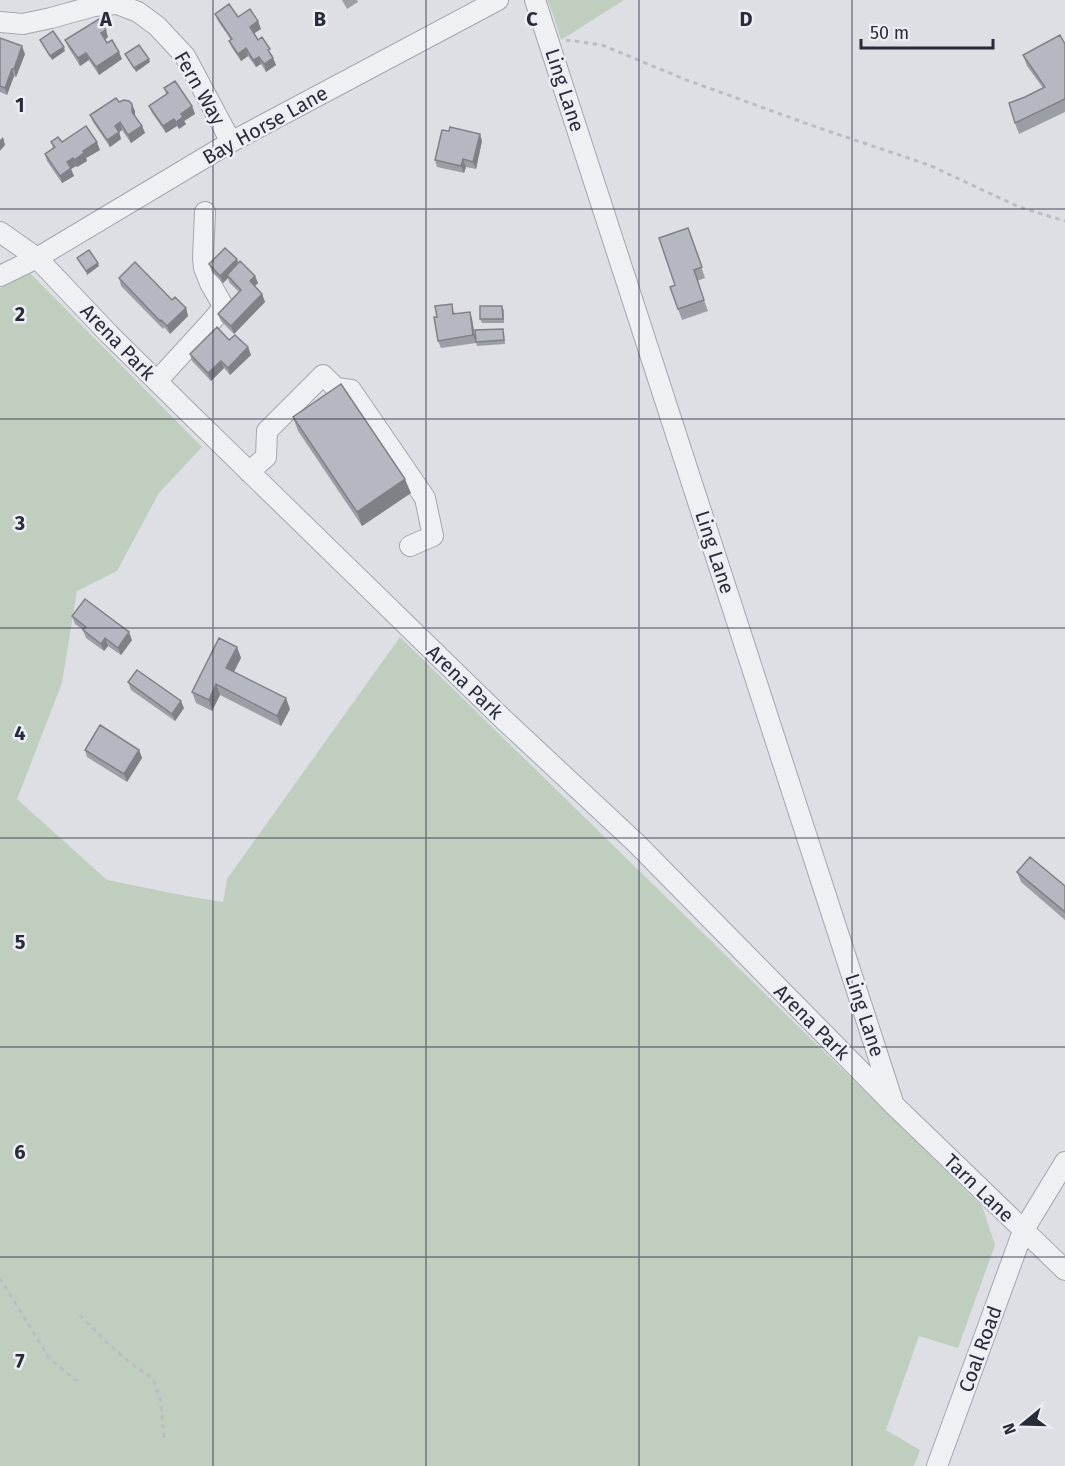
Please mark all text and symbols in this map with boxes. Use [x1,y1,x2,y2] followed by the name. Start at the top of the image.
[99,7,113,31] text: A
[314,7,326,31] text: B
[526,7,538,31] text: C
[739,7,753,31] text: D
[861,12,993,50] scale bar
[870,22,909,44] text: 50 m
[540,45,590,135] street label: Ling Lane
[169,47,231,129] street label: Fern Way
[198,81,332,169] street label: Bay Horse Lane
[15,93,25,117] text: 1
[76,299,161,386] street label: Arena Park
[15,302,25,326] text: 2
[690,507,740,597] street label: Ling Lane
[14,511,25,535] text: 3
[422,640,509,725] street label: Arena Park
[14,721,26,745] text: 4
[15,930,26,954] text: 5
[840,970,890,1060] street label: Ling Lane
[769,979,855,1065] street label: Arena Park
[14,1140,26,1164] text: 6
[939,1149,1019,1227] street label: Tarn Lane
[953,1302,1007,1396] street label: Coal Road
[15,1349,25,1373] text: 7
[993,1394,1053,1454] north arrow
[999,1421,1020,1437] text: N

